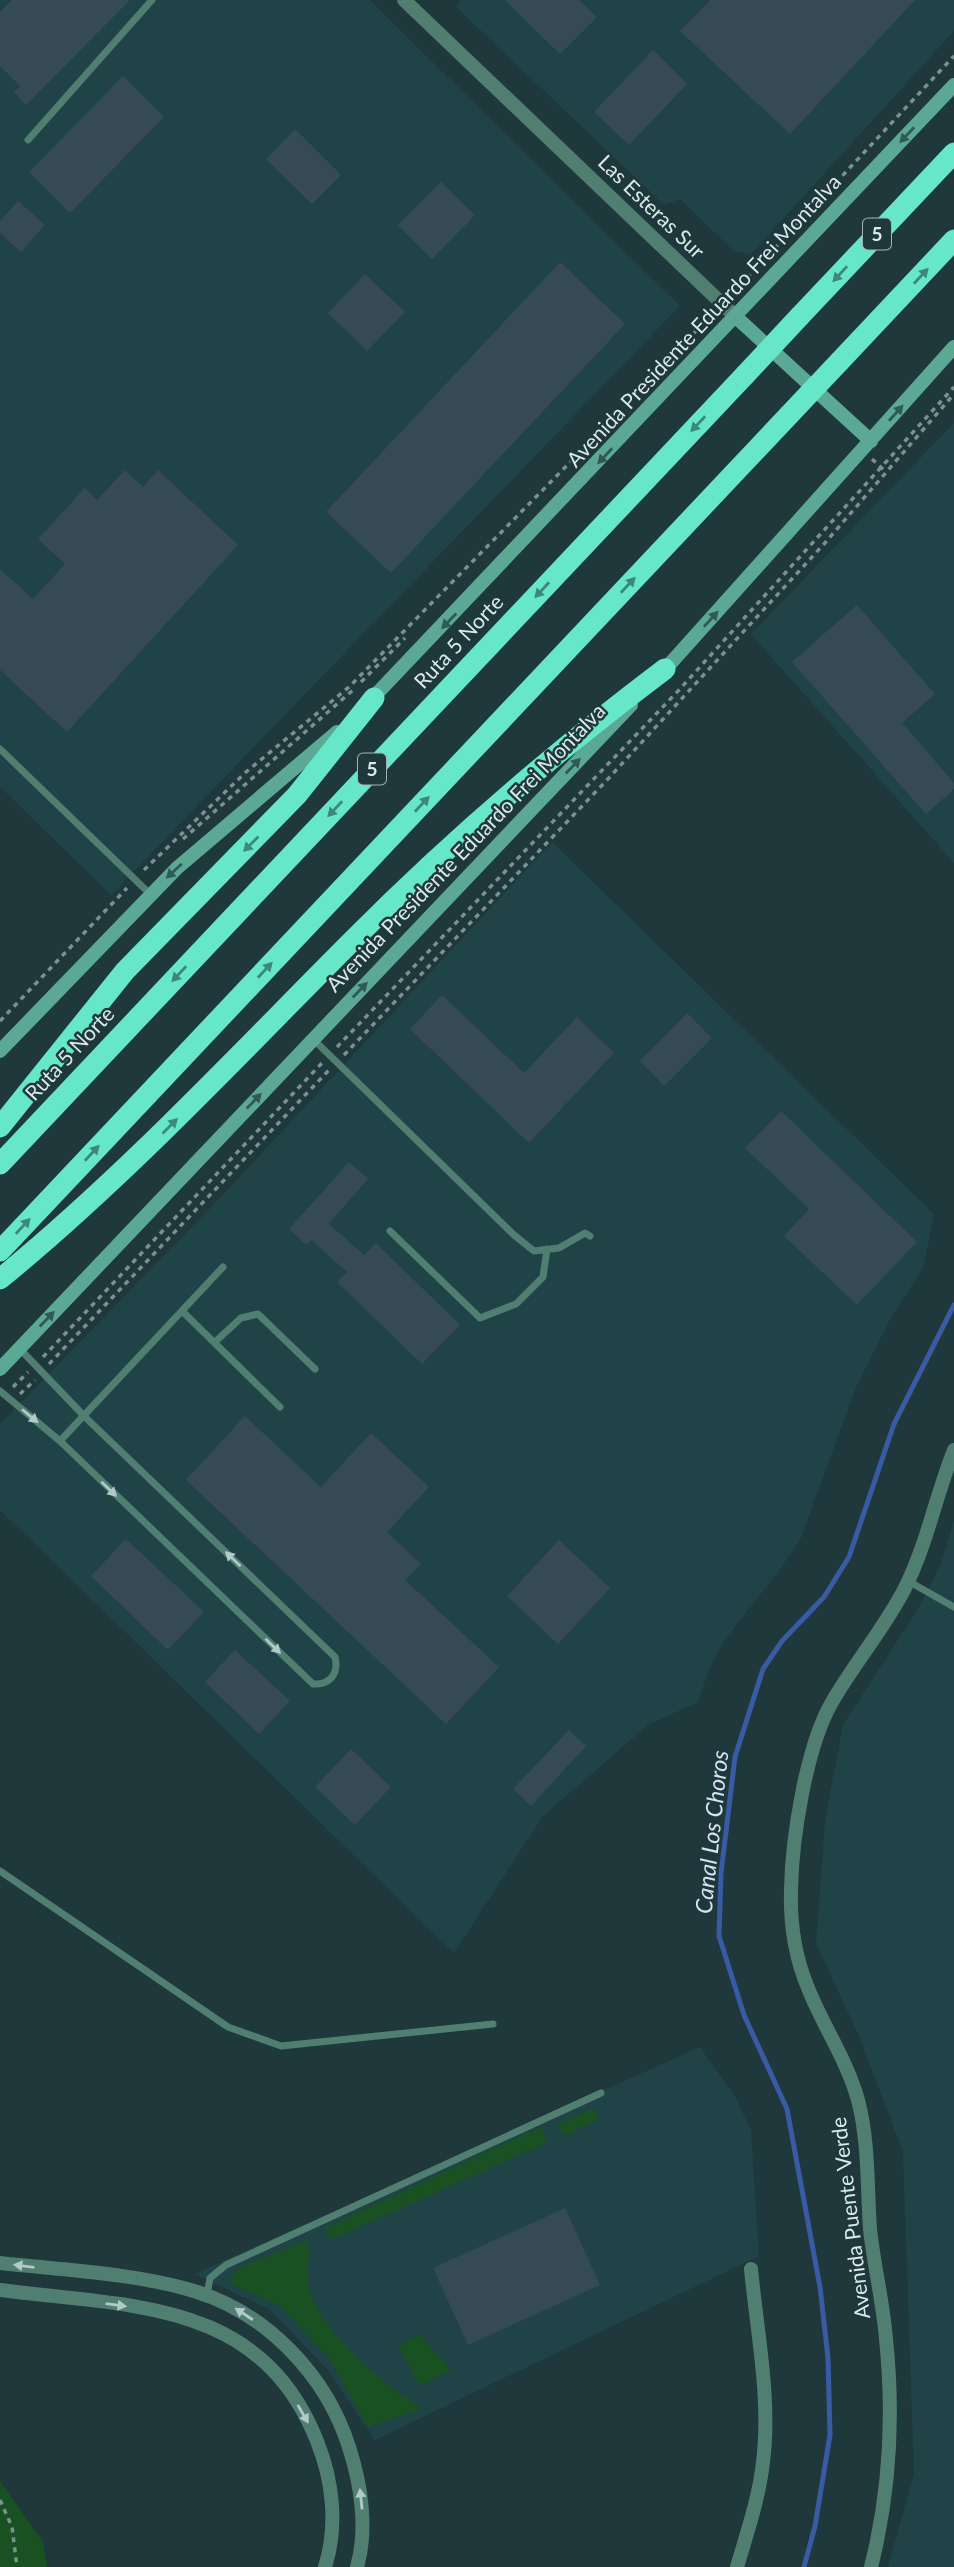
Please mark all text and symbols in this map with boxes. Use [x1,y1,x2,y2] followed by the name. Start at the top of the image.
[900,126,916,143] one-way arrow
[594,149,711,263] street label: Las Esteras Sur
[561,169,845,471] street label: Avenida Presidente Eduardo Frei Montalva
[863,218,891,250] road number: 5
[832,265,848,282] one-way arrow
[912,268,928,285] one-way arrow
[888,404,904,422] one-way arrow
[690,415,706,433] one-way arrow
[597,447,613,465] one-way arrow
[620,577,636,594] one-way arrow
[534,581,550,598] one-way arrow
[408,589,508,693] street label: Ruta 5 Norte
[703,610,719,628] one-way arrow
[440,613,457,630] one-way arrow
[320,698,610,996] street label: Avenida Presidente Eduardo Frei Montalva
[358,754,386,784] road number: 5
[565,758,581,775] one-way arrow
[413,796,429,813] one-way arrow
[327,800,344,817] one-way arrow
[242,835,259,852] one-way arrow
[165,863,183,879] one-way arrow
[257,961,274,978] one-way arrow
[171,965,187,983] one-way arrow
[352,982,368,999] one-way arrow
[19,1001,119,1105] street label: Ruta 5 Norte
[246,1093,262,1110] one-way arrow
[161,1118,178,1135] one-way arrow
[84,1145,100,1162] one-way arrow
[14,1218,31,1235] one-way arrow
[38,1311,54,1328] one-way arrow
[21,1408,39,1424] one-way arrow
[100,1480,117,1496] one-way arrow
[225,1551,242,1567] one-way arrow
[264,1638,281,1654] one-way arrow
[689,1749,734,1915] water label: Canal Los Choros
[825,2116,874,2321] street label: Avenida Puente Verde
[12,2260,34,2271] one-way arrow
[105,2299,127,2310] one-way arrow
[234,2307,253,2320] one-way arrow
[297,2404,309,2424] one-way arrow
[355,2488,366,2510] one-way arrow

